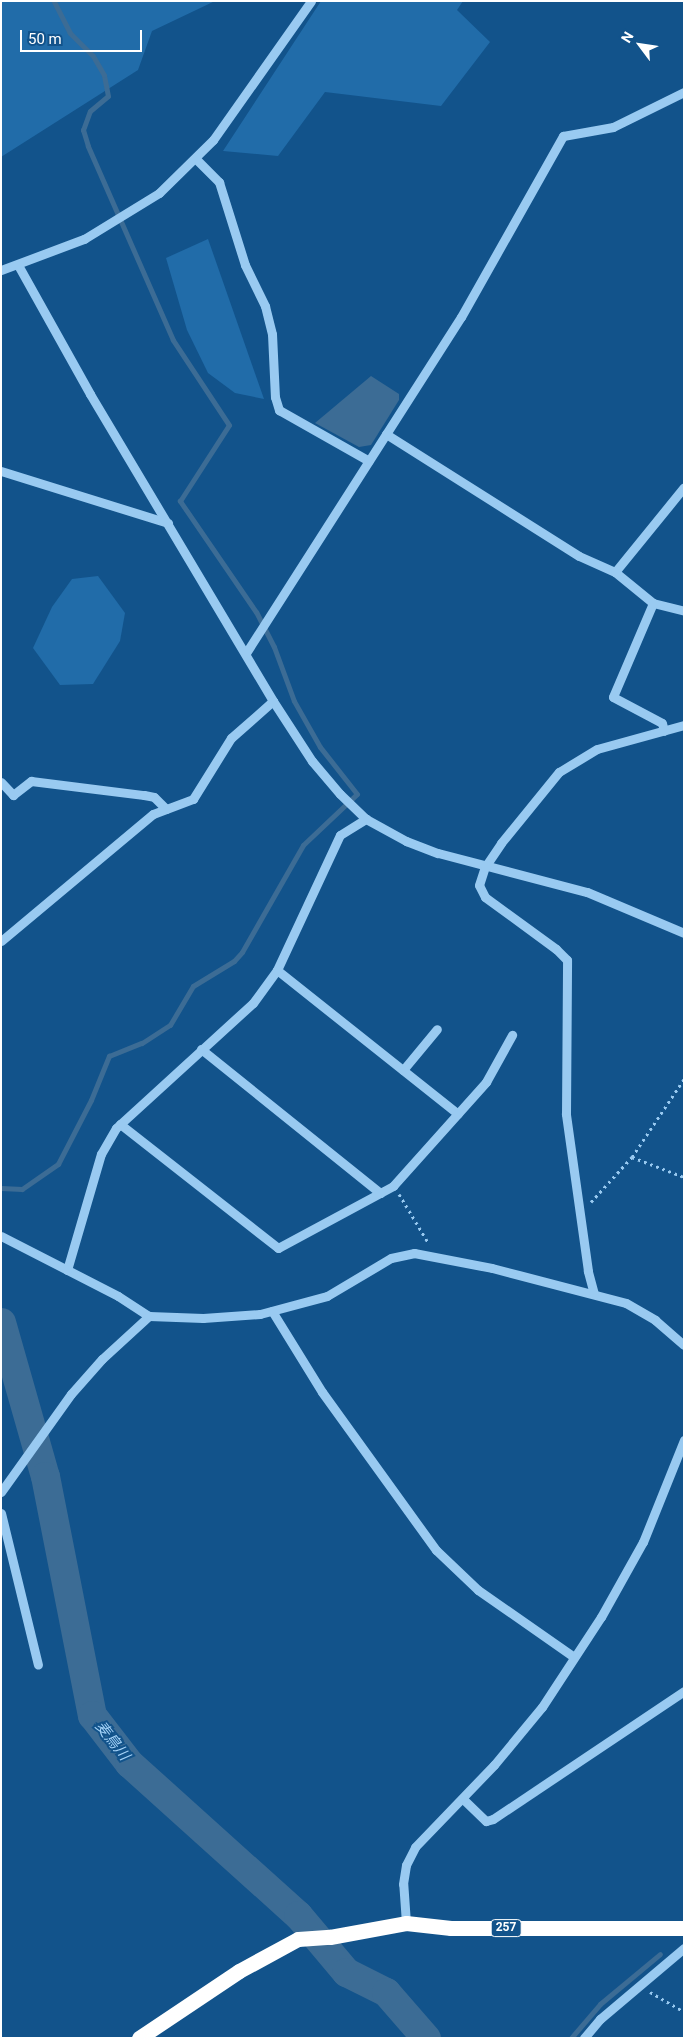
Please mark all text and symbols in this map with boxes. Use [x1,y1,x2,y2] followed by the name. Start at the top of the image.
[22,20,145,52] scale bar
[615,20,665,70] north arrow
[618,29,637,46] text: N
[28,30,62,48] text: 50 m
[91,1718,133,1764] water label: 麦鳥川
[490,1919,522,1938] road number: 257

